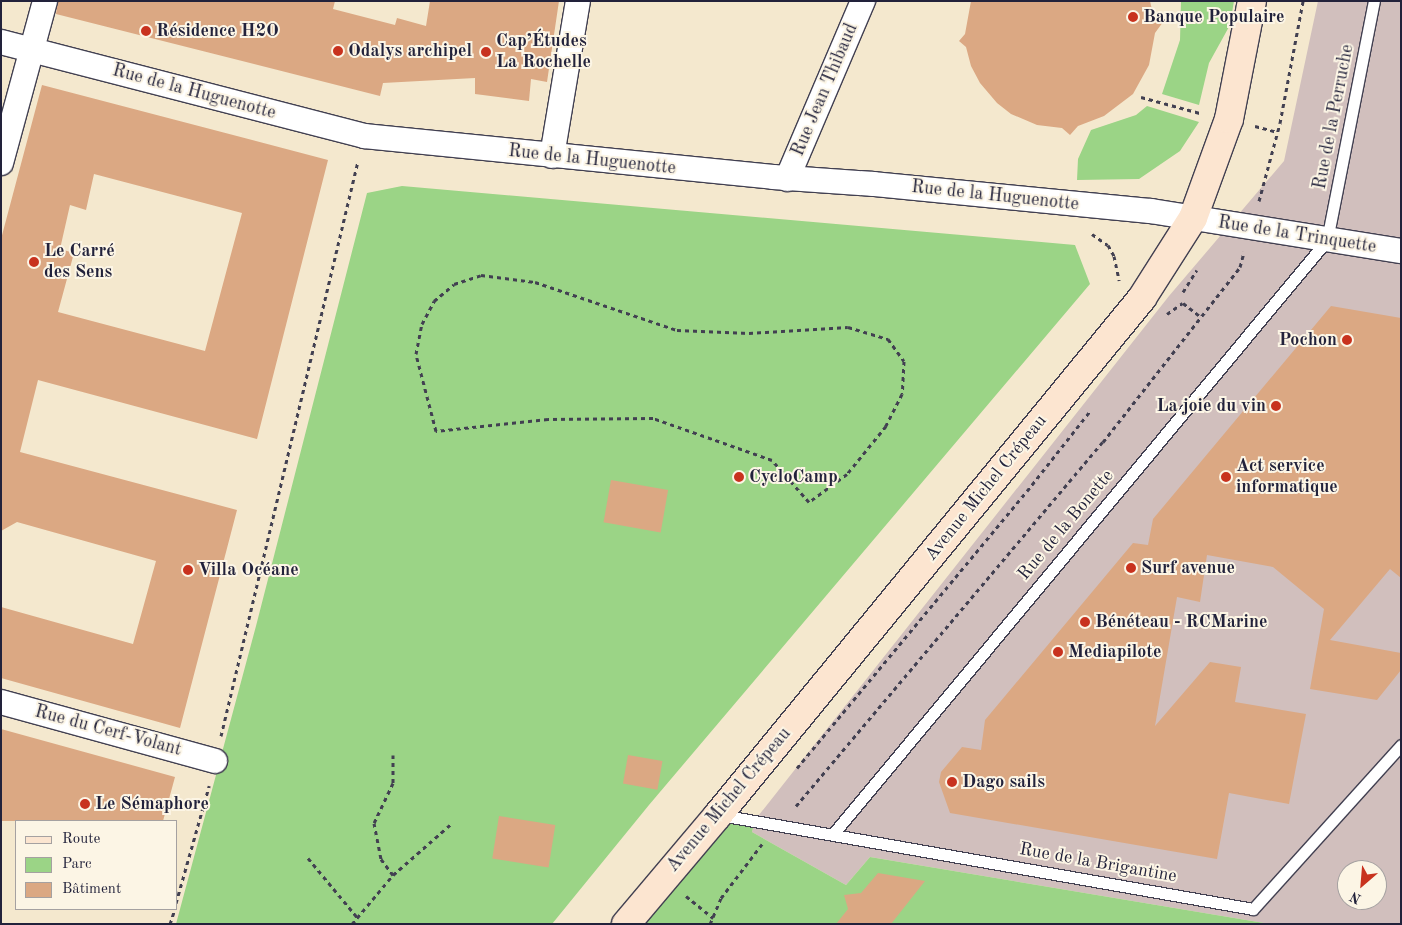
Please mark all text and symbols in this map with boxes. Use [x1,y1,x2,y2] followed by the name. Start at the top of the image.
[1143,6,1285,28] place label: Banque Populaire
[1127,11,1139,23] marker: Banque Populaire
[156,20,279,42] place label: Résidence H2O
[787,20,863,160] street label: Rue Jean Thibaud
[140,25,152,37] marker: Résidence H2O
[496,31,591,74] place label: Cap’Études La Rochelle
[348,40,472,62] place label: Odalys archipel
[1309,43,1359,191] street label: Rue de la Perruche
[332,45,344,57] marker: Odalys archipel
[480,46,492,58] marker: Cap’Études La Rochelle
[110,60,278,124] street label: Rue de la Huguenotte
[507,140,677,180] street label: Rue de la Huguenotte
[910,176,1080,216] street label: Rue de la Huguenotte
[1216,212,1378,258] street label: Rue de la Trinquette
[44,241,115,284] place label: Le Carré des Sens
[28,256,40,268] marker: Le Carré des Sens
[1279,329,1337,351] place label: Pochon
[1341,334,1353,346] marker: Pochon
[1157,395,1266,417] place label: La joie du vin
[1270,400,1282,412] marker: La joie du vin
[920,411,1052,565] street label: Avenue Michel Crépeau
[1236,456,1338,498] place label: Act service informatique
[1014,465,1118,585] street label: Rue de la Bonette
[749,466,838,488] place label: CycloCamp
[733,471,745,483] marker: CycloCamp
[1220,471,1232,483] marker: Act service informatique
[1141,557,1235,579] place label: Surf avenue
[198,559,299,581] place label: Villa Océane
[1125,562,1137,574] marker: Surf avenue
[182,564,194,576] marker: Villa Océane
[1095,611,1267,633] place label: Bénéteau - RCMarine
[1079,616,1091,628] marker: Bénéteau - RCMarine
[1068,641,1161,663] place label: Mediapilote
[1052,646,1064,658] marker: Mediapilote
[32,701,184,761] street label: Rue du Cerf-Volant
[662,723,796,877] street label: Avenue Michel Crépeau
[962,771,1045,793] place label: Dago sails
[946,776,958,788] marker: Dago sails
[95,793,209,815] place label: Le Sémaphore
[79,798,91,810] marker: Le Sémaphore
[15,820,178,910] legend
[62,832,100,847] text: Route
[1018,839,1178,887] street label: Rue de la Brigantine
[62,857,92,872] text: Parc
[1337,860,1387,910] north arrow
[62,882,121,897] text: Bâtiment
[1348,889,1364,906] text: N

